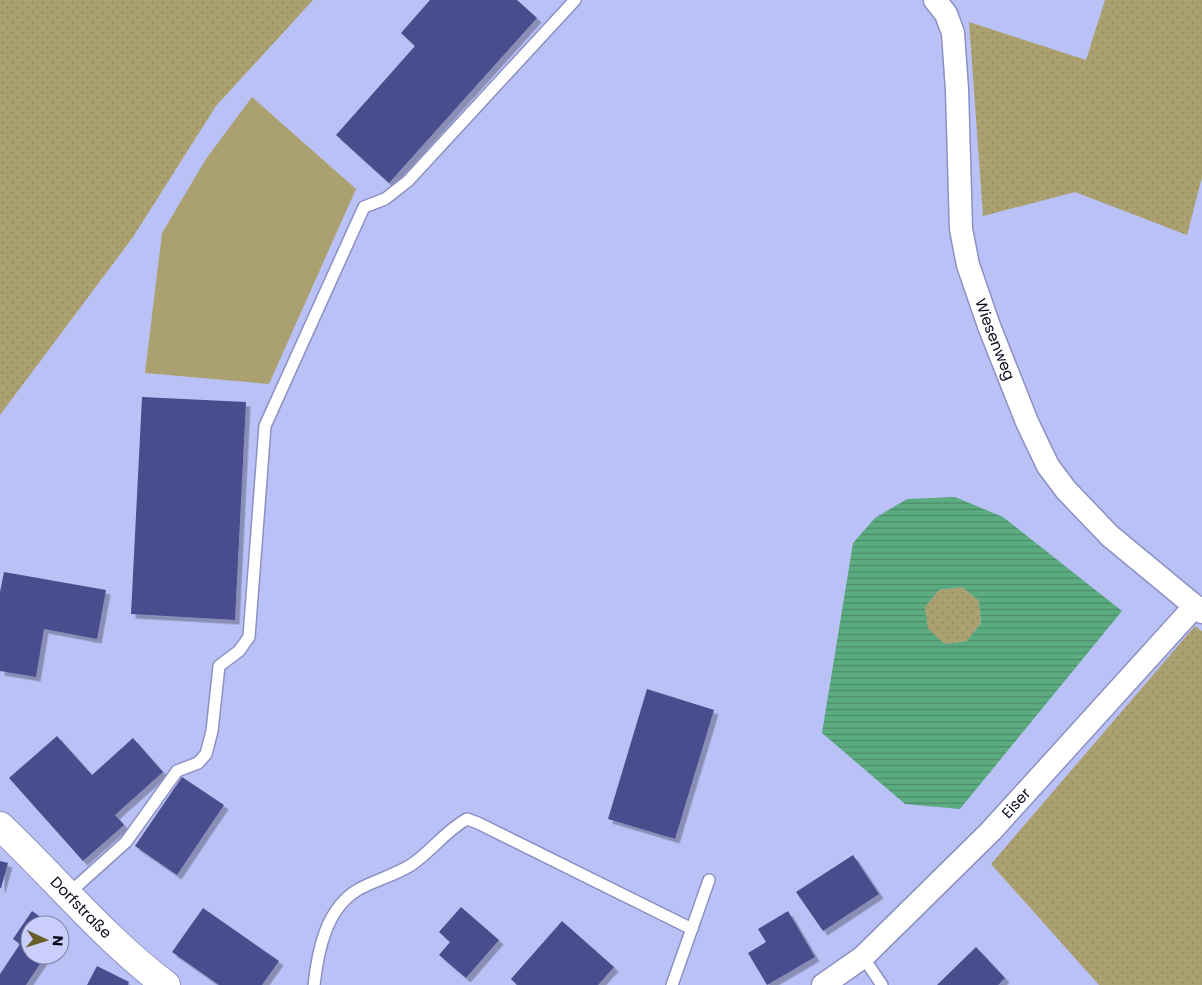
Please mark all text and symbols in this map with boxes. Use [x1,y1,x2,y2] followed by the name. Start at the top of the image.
[970,295,1020,383] street label: Wiesenweg
[997,783,1035,823] street label: Eiser
[46,872,117,943] street label: Dorfstraße
[20,915,70,965] north arrow
[48,935,68,947] text: N

